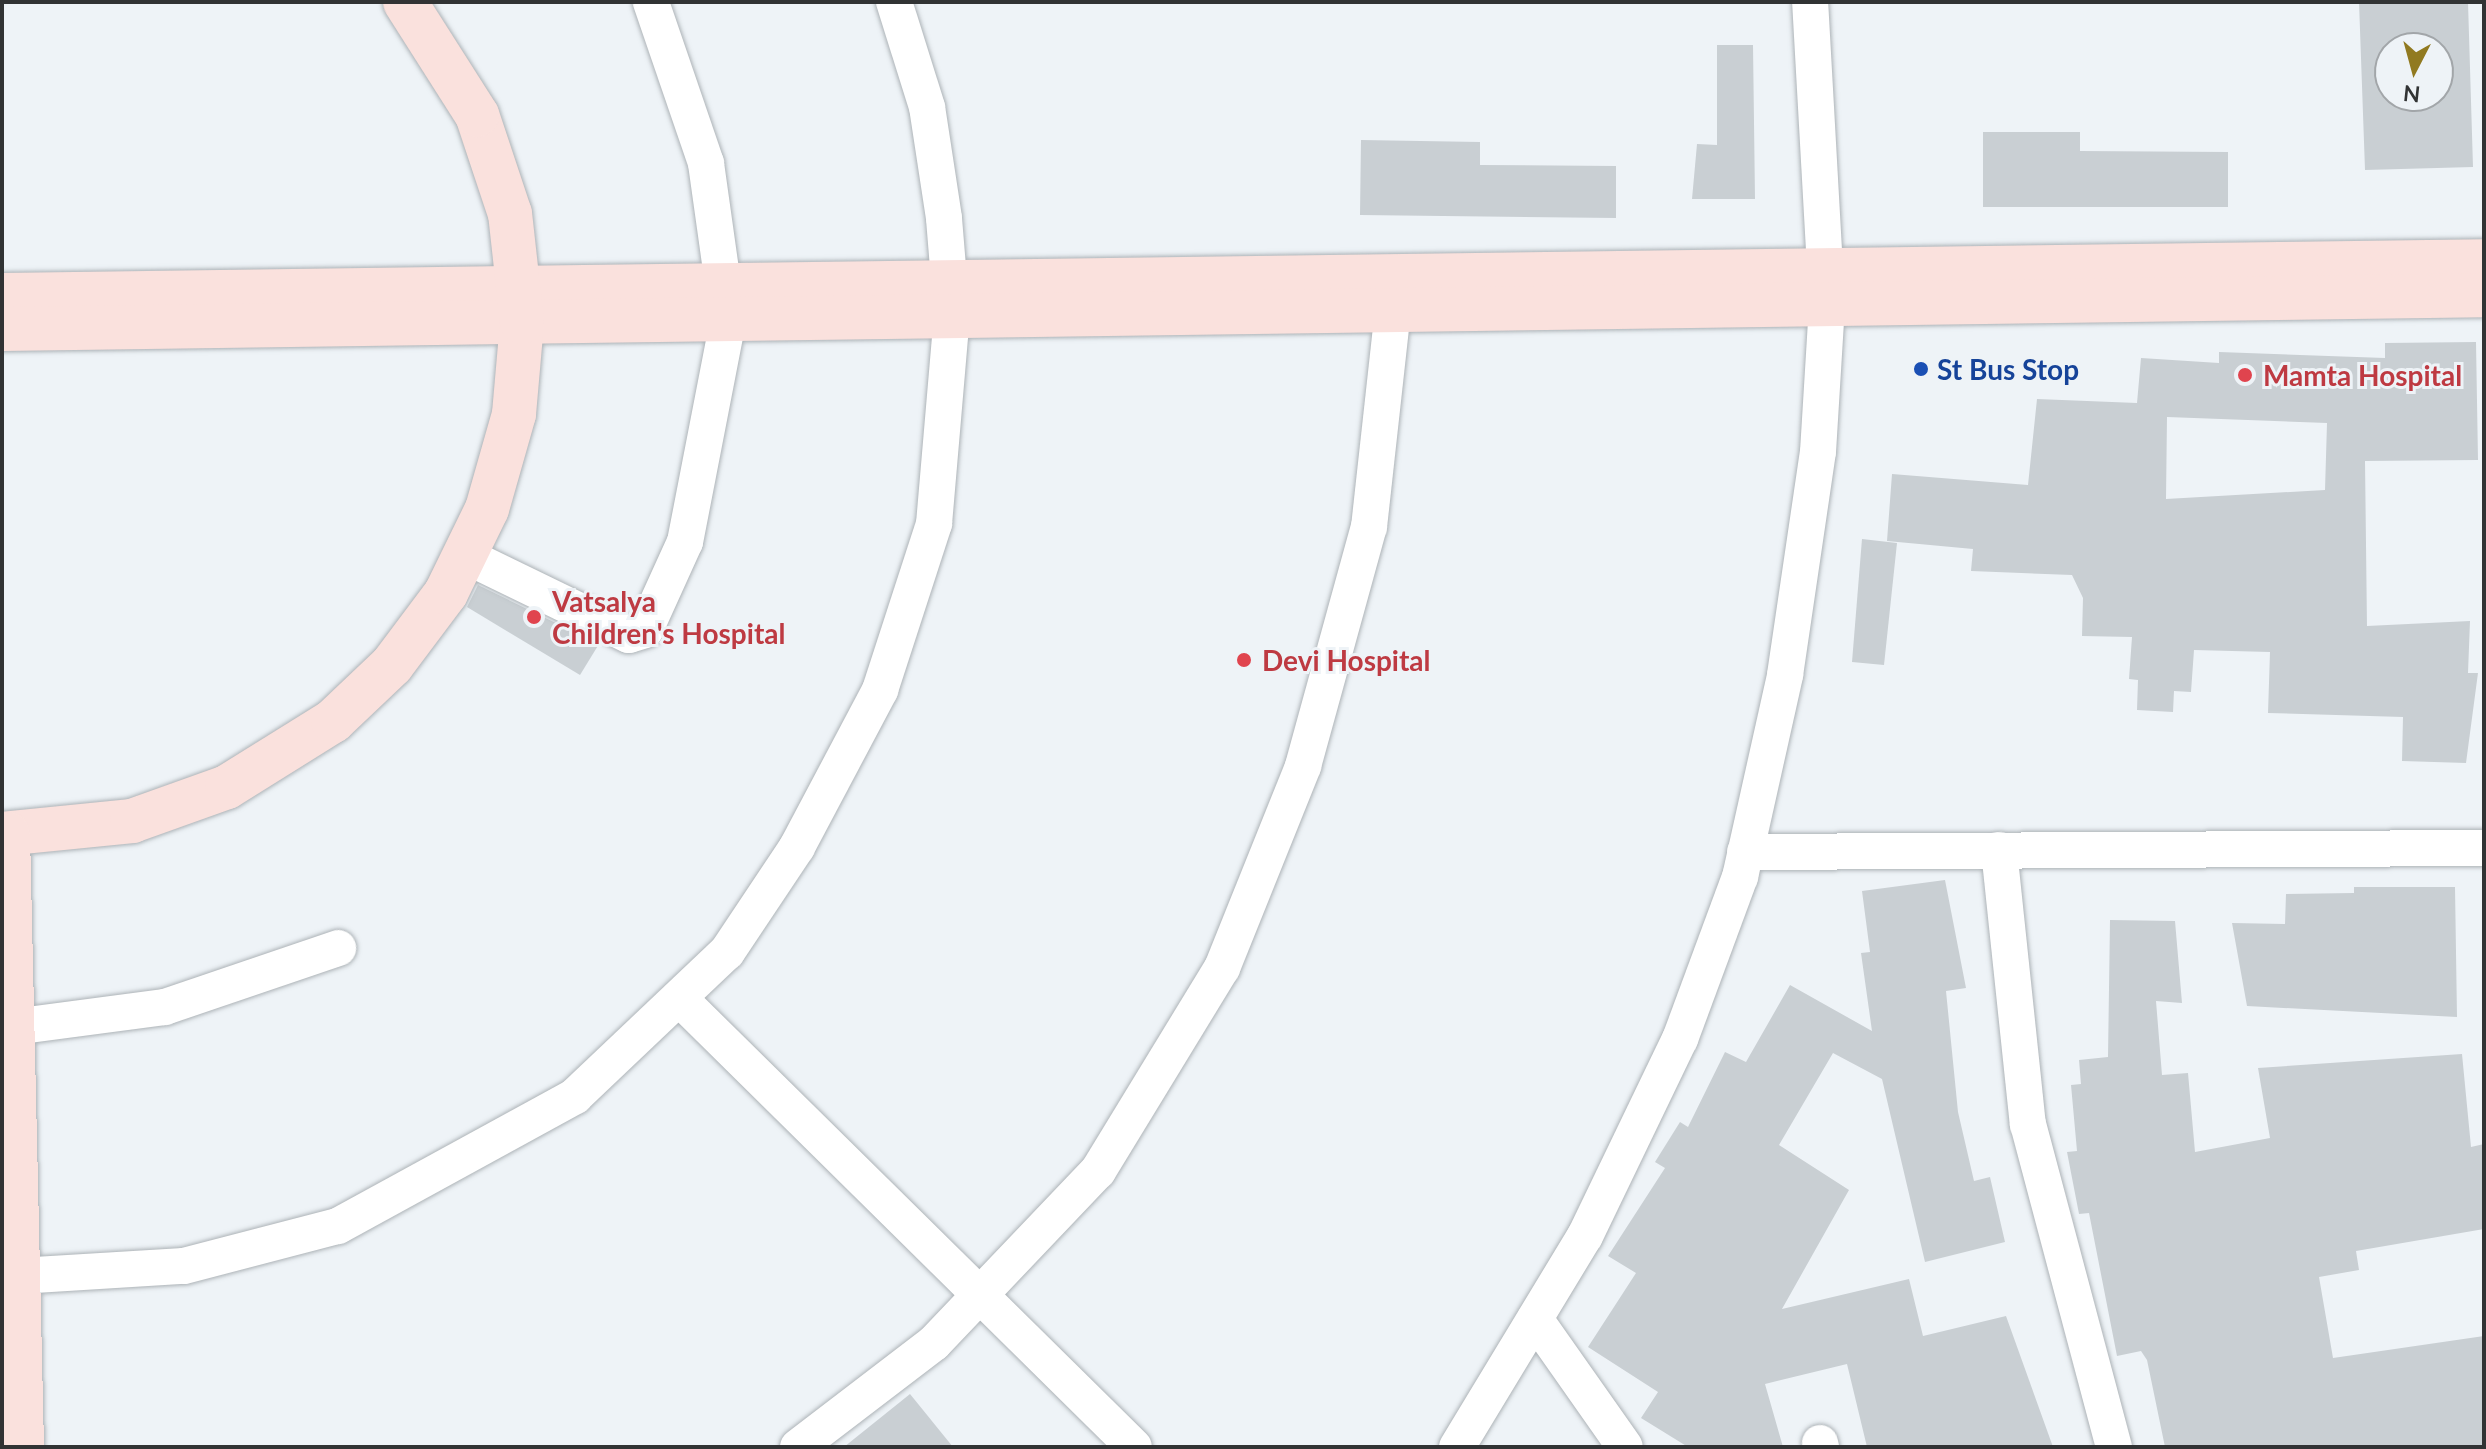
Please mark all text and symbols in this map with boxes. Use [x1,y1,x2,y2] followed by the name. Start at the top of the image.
[2374,32,2454,112] north arrow
[2402,80,2421,109] text: N
[1937,352,2079,386] place label: St Bus Stop
[2263,358,2462,392] place label: Mamta Hospital
[1912,360,1930,378] marker: St Bus Stop
[2234,364,2256,386] marker: Mamta Hospital
[552,584,785,650] place label: Vatsalya Children's Hospital
[523,606,545,628] marker: Vatsalya Children's Hospital
[1262,643,1431,677] place label: Devi Hospital
[1233,649,1255,671] marker: Devi Hospital

